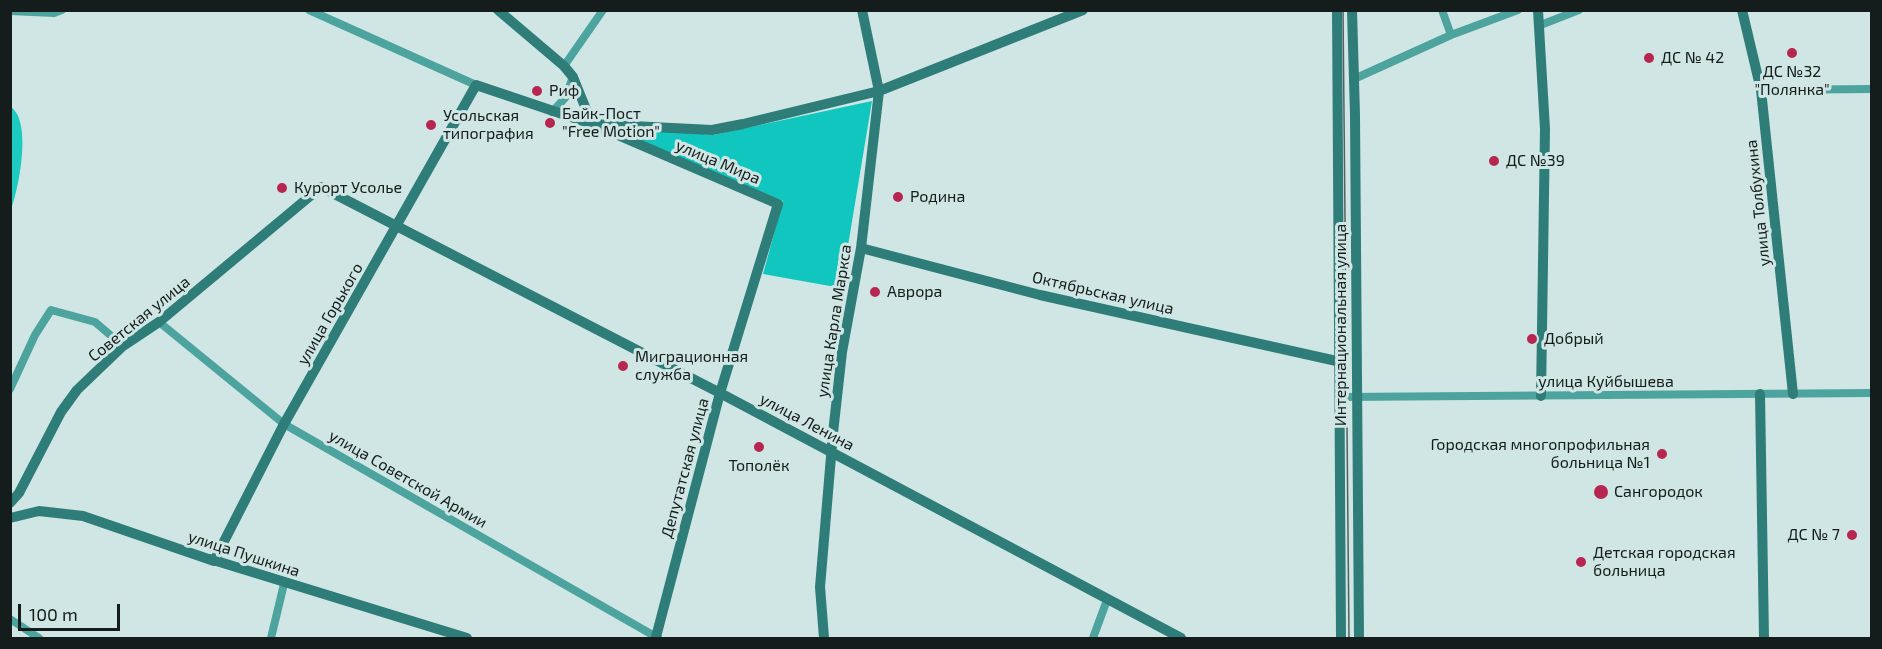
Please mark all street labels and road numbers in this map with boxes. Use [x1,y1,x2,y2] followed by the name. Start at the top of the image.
[673,136,763,188] street label: улица Мира
[1742,139,1774,267] street label: улица Толбухина
[1331,224,1351,426] street label: Интернациональная улица
[812,243,856,399] street label: улица Карла Маркса
[293,259,367,369] street label: улица Горького
[1030,267,1176,319] street label: Октябрьская улица
[84,272,194,366] street label: Советская улица
[1538,372,1674,392] street label: улица Куйбышева
[757,389,857,455] street label: улица Ленина
[657,396,713,540] street label: Депутатская улица
[325,426,491,532] street label: улица Советской Армии
[186,527,302,581] street label: улица Пушкина

